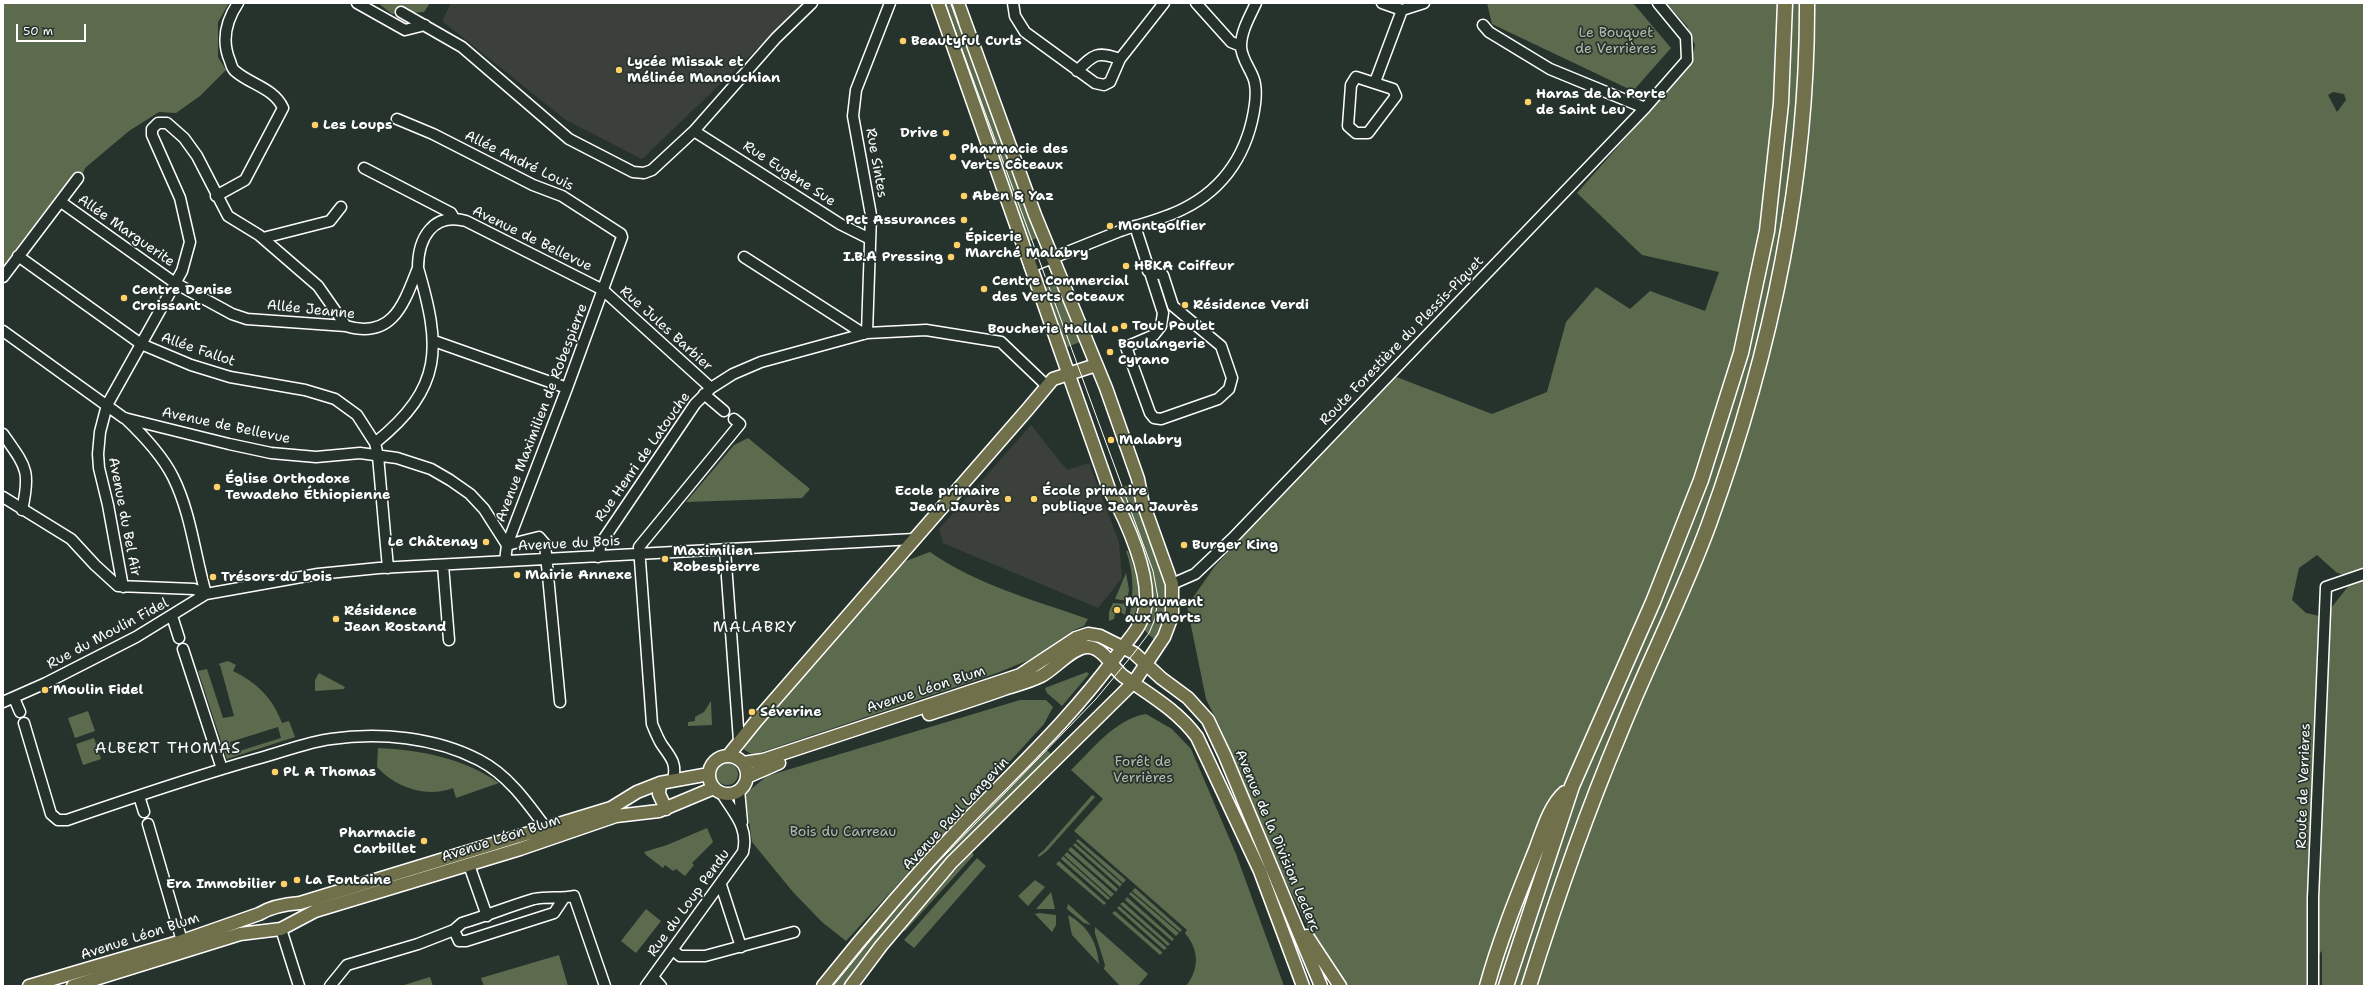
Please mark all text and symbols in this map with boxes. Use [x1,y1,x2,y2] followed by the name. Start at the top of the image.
[18,16,88,42] scale bar
[23,23,53,39] text: 50 m
[1575,25,1657,58] park label: Le Bouquet de Verrières
[911,33,1022,49] place label: Beautyful Curls
[898,36,908,46] marker: Beautyful Curls
[627,54,780,86] place label: Lycée Missak et Mélinée Manouchian
[614,65,624,75] marker: Lycée Missak et Mélinée Manouchian
[1536,86,1666,118] place label: Haras de la Porte de Saint Leu
[1523,97,1533,107] marker: Haras de la Porte de Saint Leu
[323,117,392,133] place label: Les Loups
[310,120,320,130] marker: Les Loups
[900,125,938,141] place label: Drive
[462,127,576,195] street label: Allée André Louis
[862,127,890,199] street label: Rue Sintes
[941,128,951,138] marker: Drive
[740,138,838,210] street label: Rue Eugène Sue
[961,141,1068,174] place label: Pharmacie des Verts Côteaux
[948,152,958,162] marker: Pharmacie des Verts Côteaux
[972,188,1054,204] place label: Aben & Yaz
[74,191,178,271] street label: Allée Marguerite
[959,191,969,201] marker: Aben & Yaz
[469,203,595,275] street label: Avenue de Bellevue
[846,212,956,228] place label: Pct Assurances
[959,215,969,225] marker: Pct Assurances
[1118,218,1206,234] place label: Montgolfier
[1105,221,1115,231] marker: Montgolfier
[965,229,1089,262] place label: Épicerie Marché Malabry
[952,240,962,250] marker: Épicerie Marché Malabry
[843,249,943,265] place label: I.B.A Pressing
[946,252,956,262] marker: I.B.A Pressing
[1317,253,1487,429] street label: Route Forestière du Plessis-Piquet
[1134,258,1235,274] place label: HBKA Coiffeur
[1121,261,1131,271] marker: HBKA Coiffeur
[992,273,1129,306] place label: Centre Commercial des Verts Coteaux
[132,282,232,314] place label: Centre Denise Croissant
[616,283,716,375] street label: Rue Jules Barbier
[979,284,989,294] marker: Centre Commercial des Verts Coteaux
[119,293,129,303] marker: Centre Denise Croissant
[266,297,356,323] street label: Allée Jeanne
[1193,297,1309,313] place label: Résidence Verdi
[1180,300,1190,310] marker: Résidence Verdi
[492,301,592,525] street label: Avenue Maximilien de Robespierre
[1132,318,1215,334] place label: Tout Poulet
[988,321,1107,337] place label: Boucherie Hallal
[1119,321,1129,331] marker: Tout Poulet
[1110,324,1120,334] marker: Boucherie Hallal
[159,329,237,371] street label: Allée Fallot
[1118,336,1205,368] place label: Boulangerie Cyrano
[1105,347,1115,357] marker: Boulangerie Cyrano
[592,389,694,525] street label: Rue Henri de Latouche
[160,404,292,448] street label: Avenue de Bellevue
[1119,432,1182,448] place label: Malabry
[1106,435,1116,445] marker: Malabry
[104,456,144,578] street label: Avenue du Bel Air
[225,471,390,504] place label: Église Orthodoxe Tewadeho Éthiopienne
[212,482,222,492] marker: Église Orthodoxe Tewadeho Éthiopienne
[895,483,1000,516] place label: Ecole primaire Jean Jaurès
[1042,483,1198,516] place label: École primaire publique Jean Jaurès
[1003,494,1013,504] marker: Ecole primaire Jean Jaurès
[1029,494,1039,504] marker: École primaire publique Jean Jaurès
[517,533,621,555] street label: Avenue du Bois
[388,534,478,550] place label: Le Châtenay
[481,537,491,547] marker: Le Châtenay
[1192,537,1278,553] place label: Burger King
[1179,540,1189,550] marker: Burger King
[673,543,760,576] place label: Maximilien Robespierre
[660,554,670,564] marker: Maximilien Robespierre
[525,567,632,583] place label: Mairie Annexe
[221,569,332,585] place label: Trésors du bois
[512,570,522,580] marker: Mairie Annexe
[208,572,218,582] marker: Trésors du bois
[1125,594,1203,626] place label: Monument aux Morts
[44,595,172,673] street label: Rue du Moulin Fidel
[344,603,446,636] place label: Résidence Jean Rostand
[1112,605,1122,615] marker: Monument aux Morts
[331,614,341,624] marker: Résidence Jean Rostand
[713,618,797,638] district label: MALABRY
[865,663,987,717] street label: Avenue Léon Blum
[53,682,143,698] place label: Moulin Fidel
[40,685,50,695] marker: Moulin Fidel
[760,704,822,720] place label: Séverine
[747,707,757,717] marker: Séverine
[2293,723,2315,849] street label: Route de Verrières
[95,739,241,759] district label: ALBERT THOMAS
[1231,747,1323,935] street label: Avenue de la Division Leclerc
[899,754,1013,874] street label: Avenue Paul Langevin
[1113,754,1173,786] park label: Forêt de Verrières
[283,764,376,780] place label: PL A Thomas
[270,767,280,777] marker: PL A Thomas
[440,812,562,866] street label: Avenue Léon Blum
[790,824,896,840] park label: Bois du Carreau
[339,825,416,858] place label: Pharmacie Carbillet
[419,836,429,846] marker: Pharmacie Carbillet
[644,846,734,960] street label: Rue du Loup Pendu
[305,872,391,888] place label: La Fontaine
[292,875,302,885] marker: La Fontaine
[166,876,276,892] place label: Era Immobilier
[279,879,289,889] marker: Era Immobilier
[79,910,201,964] street label: Avenue Léon Blum

